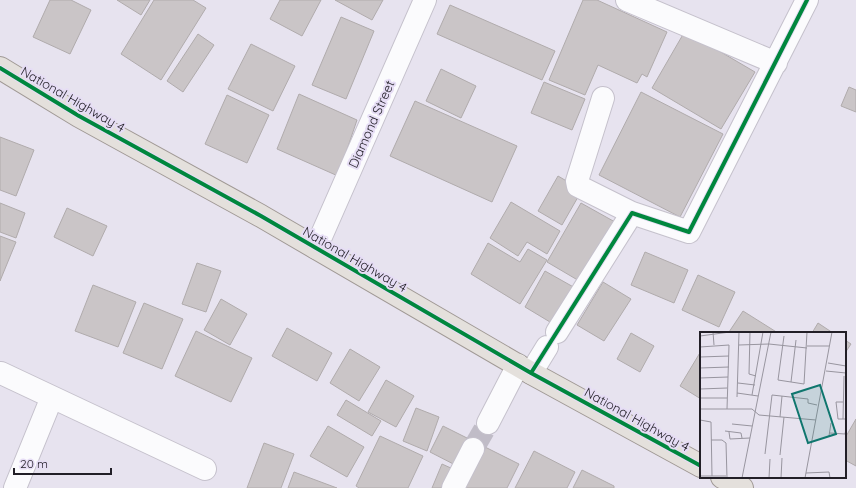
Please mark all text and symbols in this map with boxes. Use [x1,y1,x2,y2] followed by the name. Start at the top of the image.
[18,63,128,135] street label: National Highway 4
[345,78,397,170] street label: Diamond Street
[300,223,410,295] street label: National Highway 4
[700,332,846,478] inset map
[582,384,692,455] street label: National Highway 4
[14,450,111,476] scale bar
[20,456,48,471] text: 20 m

